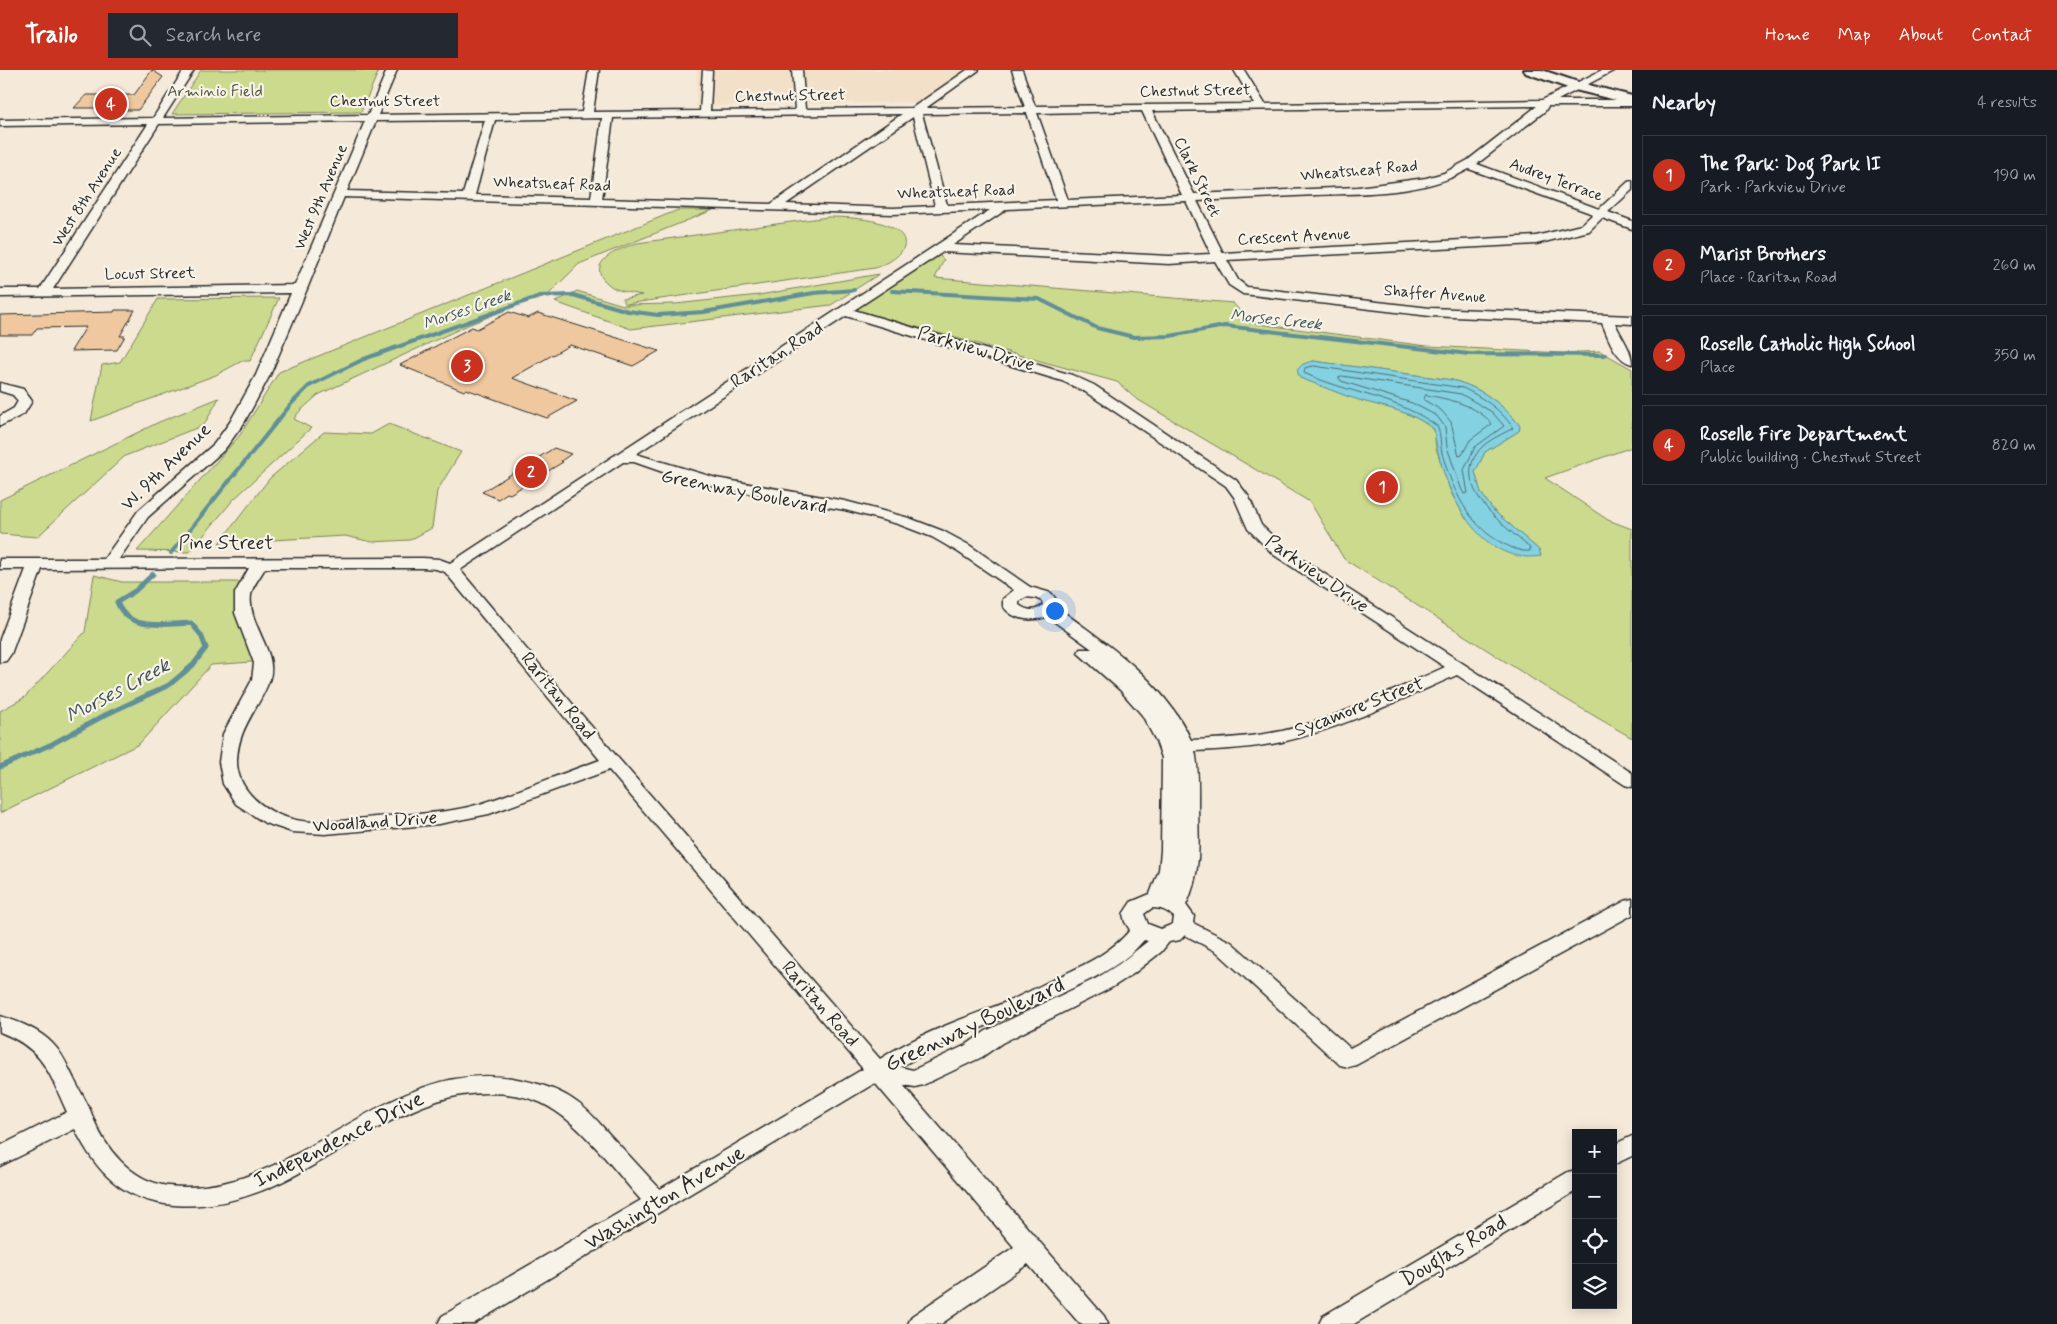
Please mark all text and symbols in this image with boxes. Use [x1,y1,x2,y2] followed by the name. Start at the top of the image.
[108,13,458,58] search box
[25,20,78,51] text: Trailo
[126,21,154,49] icon: search
[166,23,261,48] text: Search here
[1765,23,1810,47] text: Home
[1838,23,1871,47] text: Map
[1899,23,1943,47] text: About
[1971,23,2032,47] text: Contact
[1139,80,1251,102] street label: Chestnut Street
[167,81,263,102] park label: Arminio Field
[95,85,127,123] pin: 4
[734,85,846,107] street label: Chestnut Street
[1652,89,1716,117] text: Nearby
[330,91,441,112] street label: Chestnut Street
[1977,92,2037,113] text: 4 results
[1169,134,1225,220] street label: Clark Street
[289,141,353,253] street label: West 9th Avenue
[47,143,127,251] street label: West 8th Avenue
[1700,152,1881,177] text: The Park: Dog Park II
[1506,153,1606,207] street label: Audrey Terrace
[1299,155,1419,187] street label: Wheatsheaf Road
[1665,165,1673,186] text: 1
[1993,165,2036,186] text: 190 m
[493,171,611,197] street label: Wheatsheaf Road
[1700,177,1846,198] text: Park · Parkview Drive
[897,179,1015,205] street label: Wheatsheaf Road
[1237,224,1351,250] street label: Crescent Avenue
[1700,242,1826,267] text: Marist Brothers
[1665,255,1673,276] text: 2
[1993,255,2036,276] text: 260 m
[104,263,196,285] street label: Locust Street
[1700,267,1837,288] text: Place · Raritan Road
[1383,280,1487,308] street label: Shaffer Avenue
[420,285,514,335] water label: Morses Creek
[1229,305,1323,335] water label: Morses Creek
[726,316,828,394] street label: Raritan Road
[914,320,1038,378] street label: Parkview Drive
[1700,332,1915,357] text: Roselle Catholic High School
[1665,345,1673,366] text: 3
[1994,345,2036,366] text: 350 m
[451,347,483,385] pin: 3
[1700,357,1735,378] text: Place
[115,418,217,516] street label: W. 9th Avenue
[1700,422,1907,447] text: Roselle Fire Department
[1664,435,1674,456] text: 4
[1992,435,2036,456] text: 820 m
[1700,447,1922,468] text: Public building · Chestnut Street
[515,453,547,491] pin: 2
[659,464,829,520] street label: Greenway Boulevard
[1366,468,1398,506] pin: 1
[1260,529,1374,619] street label: Parkview Drive
[179,531,273,556] street label: Pine Street
[1042,598,1068,624] your location
[515,647,601,745] street label: Raritan Road
[61,651,176,730] water label: Morses Creek
[1291,671,1427,743] street label: Sycamore Street
[312,805,438,839] street label: Woodland Drive
[776,956,864,1052] street label: Raritan Road
[881,971,1069,1079] street label: Greenway Boulevard
[249,1085,429,1195] street label: Independence Drive
[1572,1129,1617,1309] map controls
[1572,1129,1617,1174] button: +
[579,1139,752,1260] street label: Washington Avenue
[1572,1174,1617,1219] button: −
[1395,1208,1514,1296] street label: Douglas Road
[1572,1219,1617,1264] button: locate
[1572,1264,1617,1309] button: layers

